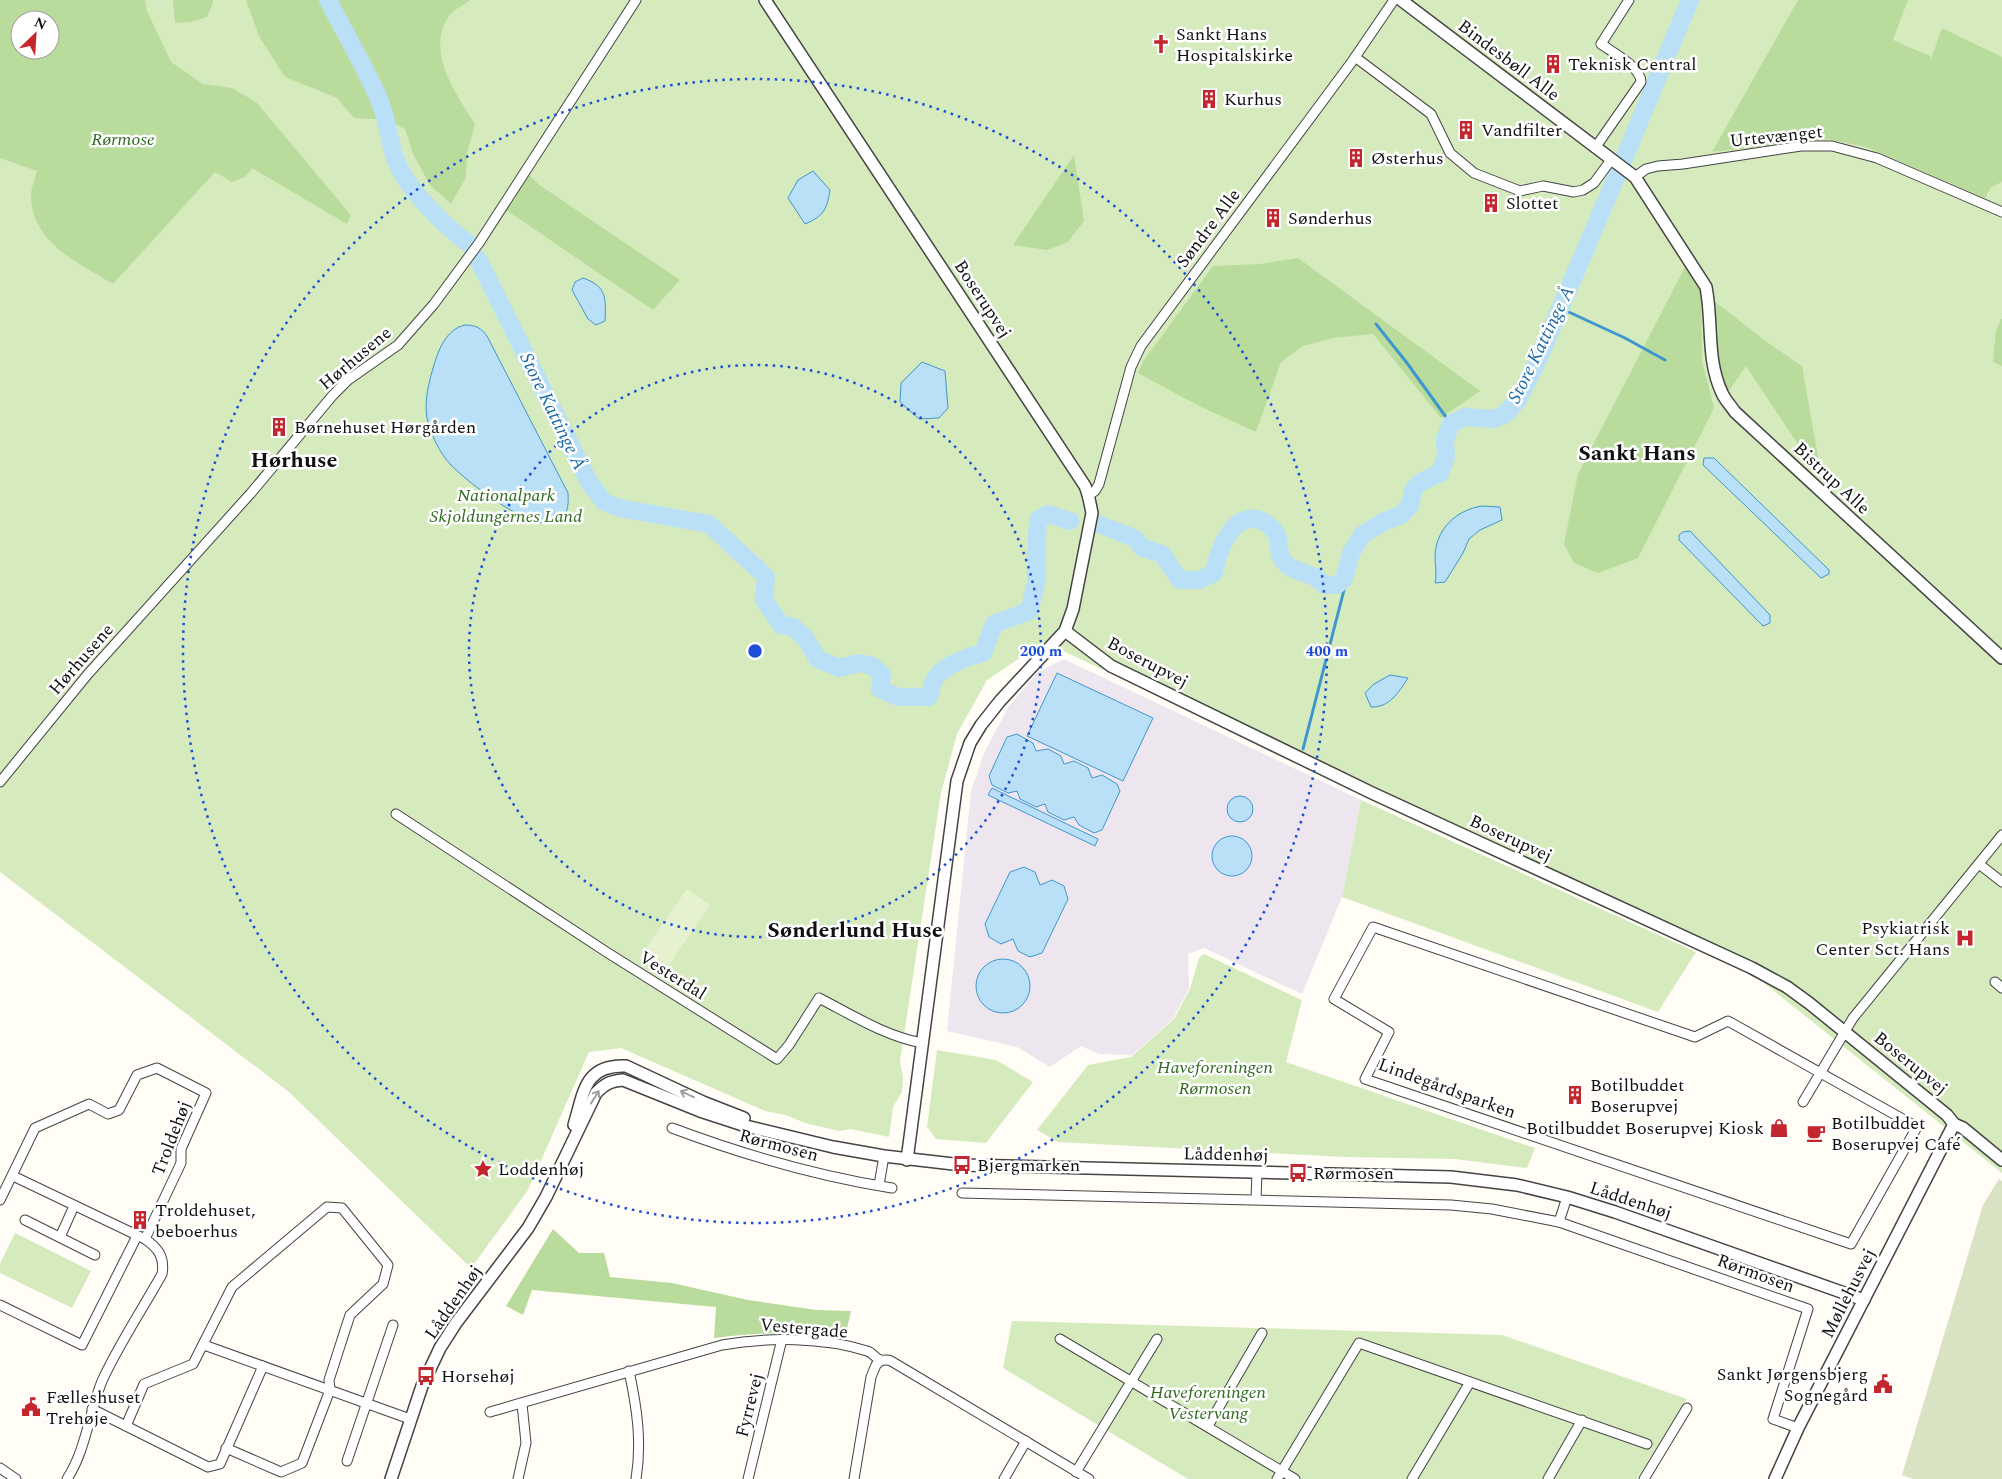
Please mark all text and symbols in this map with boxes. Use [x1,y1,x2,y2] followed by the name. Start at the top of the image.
[10,10,60,60] north arrow
[31,12,50,36] text: N
[1452,13,1566,108] street label: Bindesbøll Alle
[1176,21,1293,69] place label: Sankt Hans Hospitalskirke
[1150,33,1172,55] church icon: Sankt Hans Hospitalskirke
[1568,51,1696,78] place label: Teknisk Central
[1542,53,1564,75] building icon: Teknisk Central
[1224,86,1282,113] place label: Kurhus
[1198,88,1220,110] building icon: Kurhus
[1481,117,1562,144] place label: Vandfilter
[1728,118,1824,155] street label: Urtevænget
[1455,119,1477,141] building icon: Vandfilter
[91,126,155,153] park label: Rørmose
[1371,145,1444,172] place label: Østerhus
[1345,147,1367,169] building icon: Østerhus
[1170,183,1247,274] street label: Søndre Alle
[1506,190,1558,217] place label: Slottet
[1480,192,1502,214] building icon: Slottet
[1288,205,1372,232] place label: Sønderhus
[1262,207,1284,229] building icon: Sønderhus
[947,255,1018,344] street label: Boserupvej
[1500,281,1582,409] water label: Store Kattinge Å
[313,320,398,397] street label: Hørhusene
[512,348,594,476] water label: Store Kattinge Å
[294,414,476,441] place label: Børnehuset Hørgården
[268,416,290,438] building icon: Børnehuset Hørgården
[1787,436,1876,521] street label: Bistrup Alle
[1578,437,1696,470] district label: Sankt Hans
[251,444,338,477] district label: Hørhuse
[430,482,582,530] park label: Nationalpark Skjoldungernes Land
[42,617,120,701] street label: Hørhusene
[1102,630,1193,695] street label: Boserupvej
[1020,640,1063,663] text: 200 m
[1306,640,1349,663] text: 400 m
[746,642,764,660] centre of rings
[1465,807,1557,869] street label: Boserupvej
[767,914,943,947] district label: Sønderlund Huse
[1815,915,1950,963] place label: Psykiatrisk Center Sct. Hans
[1954,927,1976,949] hospital icon: Psykiatrisk Center Sct. Hans
[634,944,712,1007] street label: Vesterdal
[1868,1025,1954,1102] street label: Boserupvej
[1374,1051,1519,1126] street label: Lindegårdsparken
[1157,1054,1274,1102] park label: Haveforeningen Rørmosen
[1590,1072,1684,1120] place label: Botilbuddet Boserupvej
[1564,1084,1586,1106] building icon: Botilbuddet Boserupvej
[680,1089,695,1099] one-way arrow
[590,1091,600,1105] one-way arrow
[145,1097,198,1180] street label: Troldehøj
[1831,1110,1961,1158] place label: Botilbuddet Boserupvej Café
[1526,1115,1764,1142] place label: Botilbuddet Boserupvej Kiosk
[1768,1117,1790,1139] shop icon: Botilbuddet Boserupvej Kiosk
[736,1122,821,1169] street label: Rørmosen
[1805,1122,1827,1144] cafe icon: Botilbuddet Boserupvej Café
[1183,1140,1269,1169] street label: Låddenhøj
[977,1152,1080,1179] place label: Bjergmarken
[951,1154,973,1176] bus stop icon: Bjergmarken
[498,1156,584,1183] place label: Loddenhøj
[472,1158,494,1180] place icon: Loddenhøj
[1313,1160,1394,1187] place label: Rørmosen
[1287,1162,1309,1184] bus stop icon: Rørmosen
[1586,1174,1676,1227] street label: Låddenhøj
[155,1197,255,1245] place label: Troldehuset, beboerhus
[129,1209,151,1231] building icon: Troldehuset, beboerhus
[1814,1244,1883,1343] street label: Møllehusvej
[1713,1247,1798,1300] street label: Rørmosen
[418,1260,489,1345] street label: Låddenhøj
[759,1311,849,1346] street label: Vestergade
[1717,1361,1868,1409] place label: Sankt Jørgensbjerg Sognegård
[441,1363,515,1390] place label: Horsehøj
[415,1365,437,1387] bus stop icon: Horsehøj
[728,1370,771,1440] street label: Fyrrevej
[1872,1373,1894,1395] public building icon: Sankt Jørgensbjerg Sognegård
[1150,1379,1267,1427] park label: Haveforeningen Vestervang
[46,1384,140,1432] place label: Fælleshuset Trehøje
[20,1396,42,1418] public building icon: Fælleshuset Trehøje

